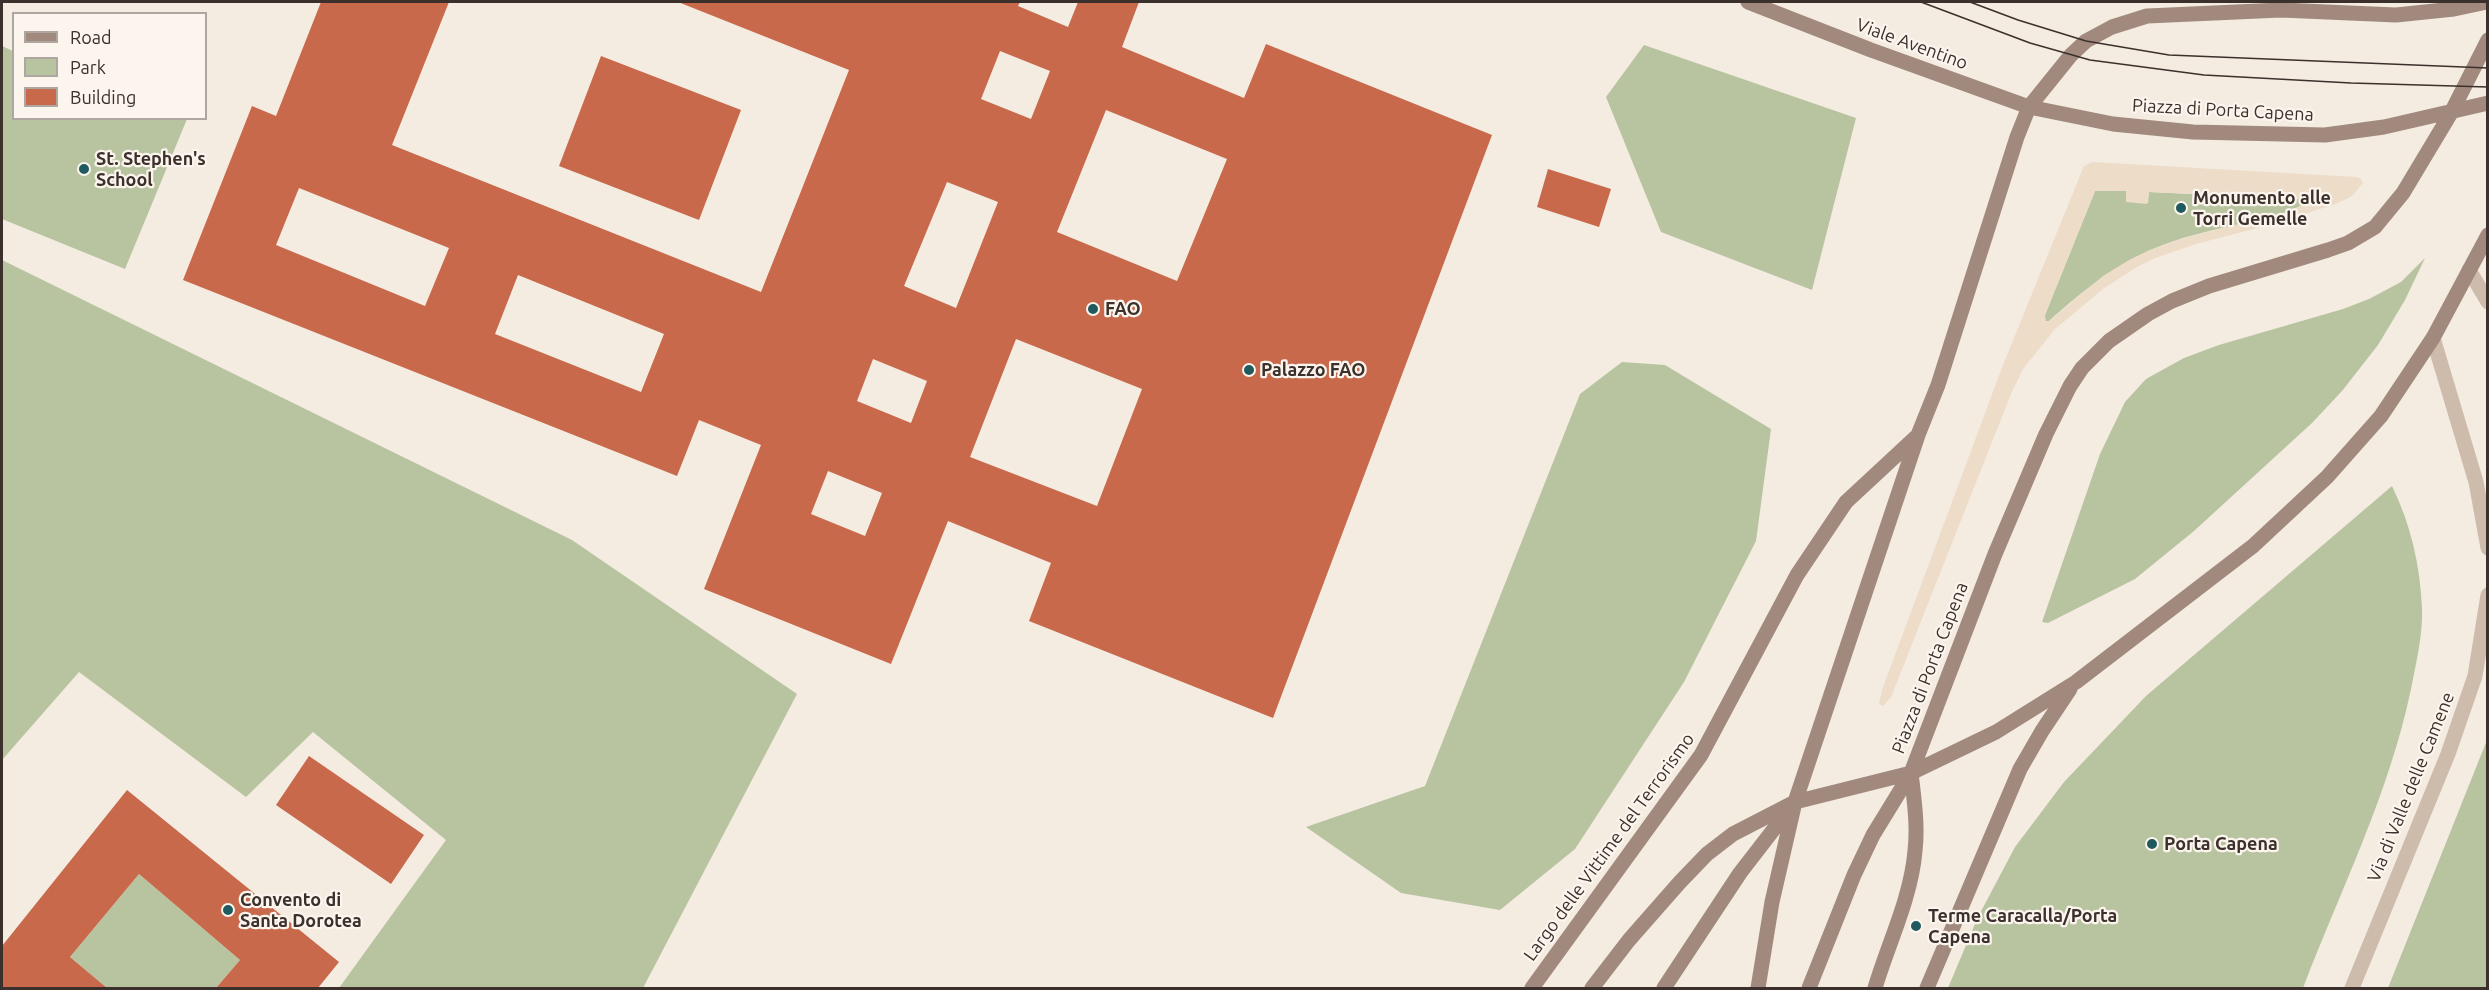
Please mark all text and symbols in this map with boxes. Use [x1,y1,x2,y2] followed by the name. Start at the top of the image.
[12,12,207,120] legend
[1853,14,1971,74] street label: Viale Aventino
[70,27,112,47] text: Road
[70,57,106,77] text: Park
[70,87,136,107] text: Building
[2132,94,2314,126] street label: Piazza di Porta Capena
[96,148,206,190] place label: St. Stephen's School
[77,162,91,176] marker: St. Stephen's School
[2193,187,2331,230] place label: Monumento alle Torri Gemelle
[2174,201,2188,215] marker: Monumento alle Torri Gemelle
[1105,298,1141,320] place label: FAO
[1086,302,1100,316] marker: FAO
[1261,359,1366,381] place label: Palazzo FAO
[1242,363,1256,377] marker: Palazzo FAO
[1887,579,1973,757] street label: Piazza di Porta Capena
[2363,689,2459,885] street label: Via di Valle delle Camene
[1519,729,1699,965] street label: Largo delle Vittime del Terrorismo
[2164,833,2278,855] place label: Porta Capena
[2145,837,2159,851] marker: Porta Capena
[240,889,362,932] place label: Convento di Santa Dorotea
[221,903,235,917] marker: Convento di Santa Dorotea
[1928,905,2117,948] place label: Terme Caracalla/Porta Capena
[1909,919,1923,933] marker: Terme Caracalla/Porta Capena

